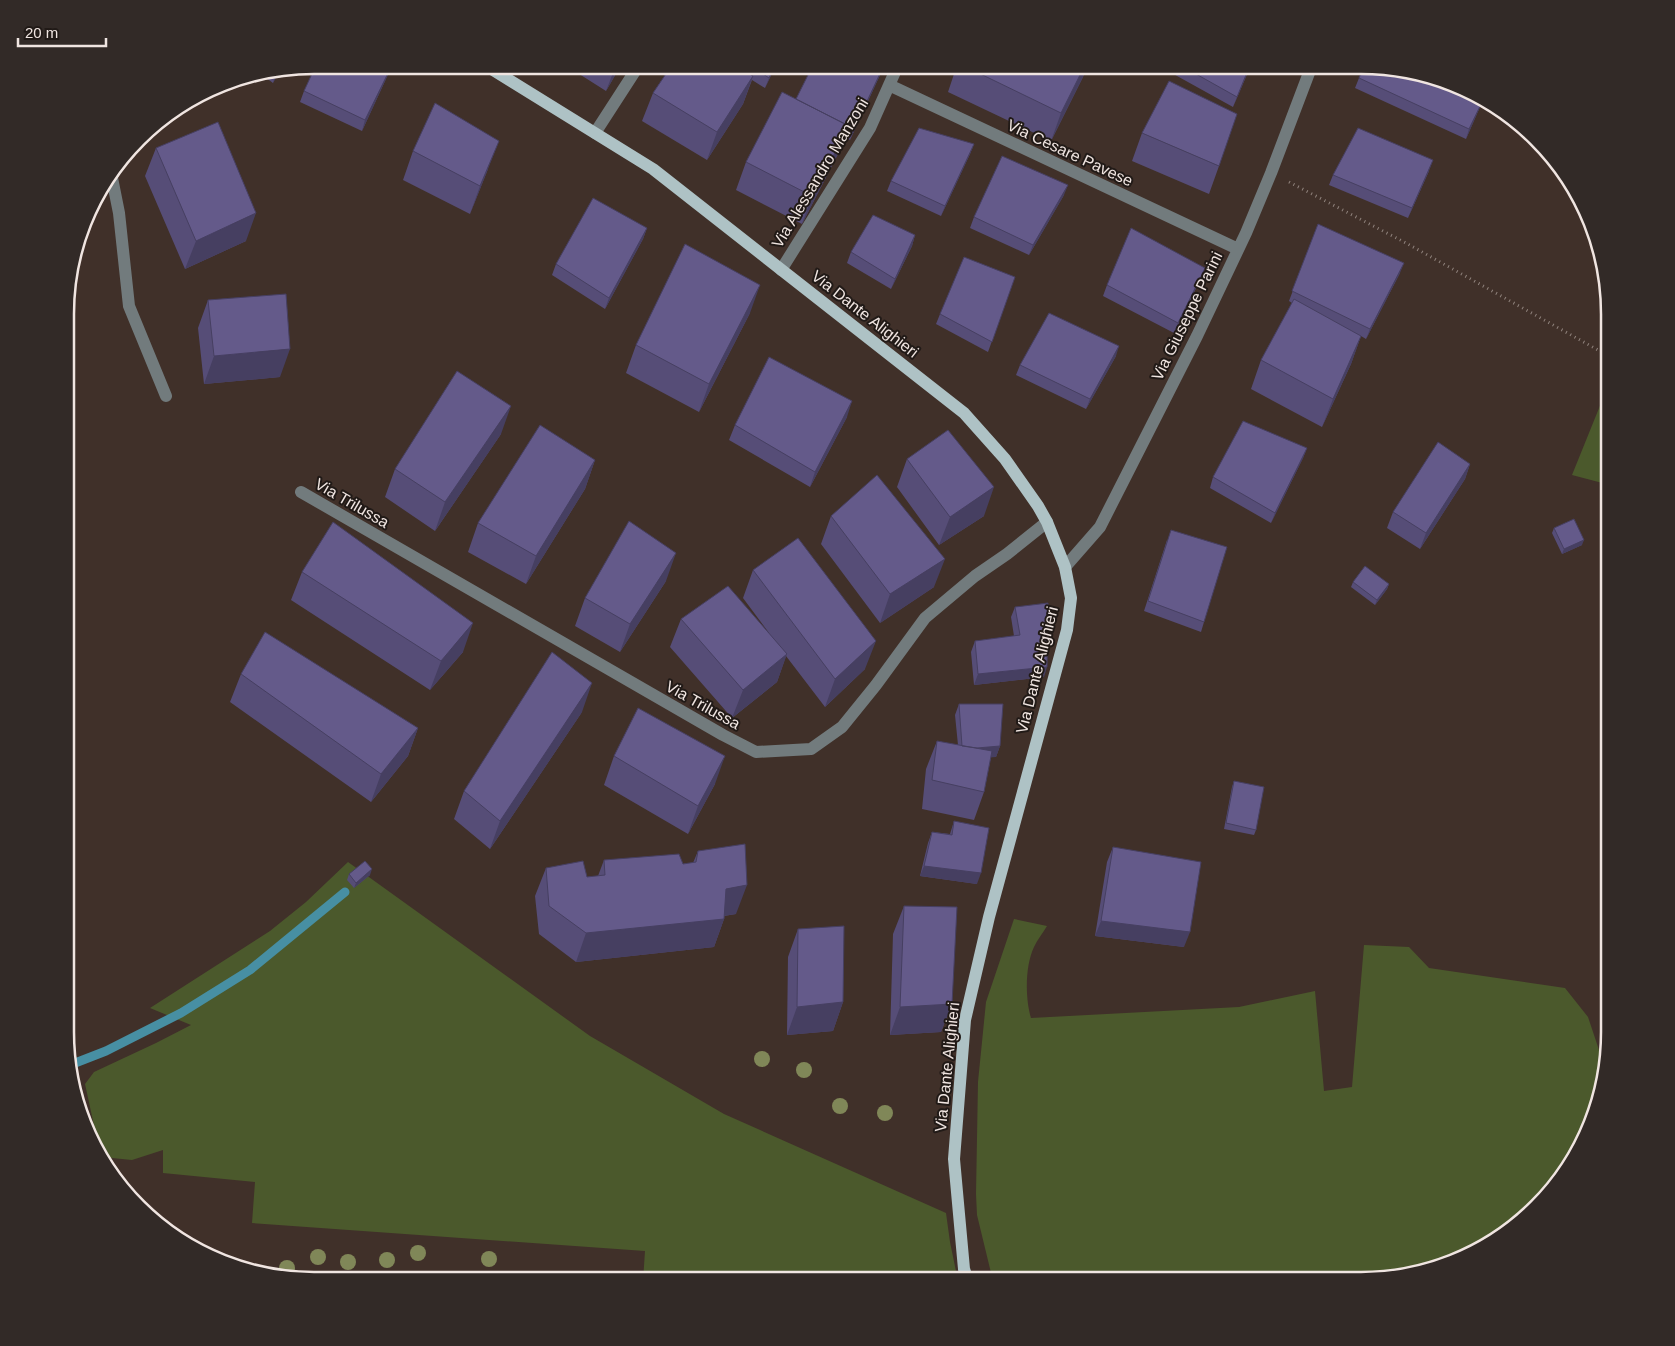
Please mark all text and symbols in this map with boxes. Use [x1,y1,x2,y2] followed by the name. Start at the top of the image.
[18,15,105,47] scale bar
[25,24,58,41] text: 20 m
[769,95,871,251] street label: Via Alessandro Manzoni
[1004,116,1136,190] street label: Via Cesare Pavese
[1148,249,1226,383] street label: Via Giuseppe Parini
[808,267,922,361] street label: Via Dante Alighieri
[312,475,392,531] street label: Via Trilussa
[1013,605,1061,735] street label: Via Dante Alighieri
[663,678,743,732] street label: Via Trilussa
[932,1001,962,1133] street label: Via Dante Alighieri

